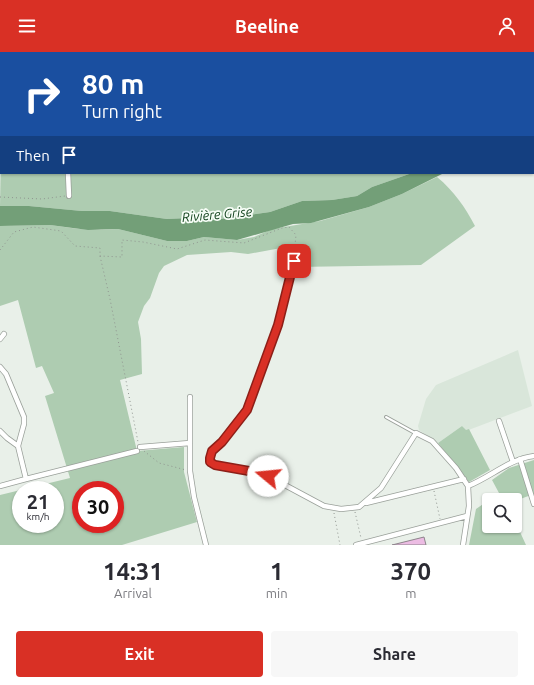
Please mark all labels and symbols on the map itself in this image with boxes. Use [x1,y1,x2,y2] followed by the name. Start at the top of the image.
[181,204,253,224] water label: Rivière Grise
[277,244,311,278] pin
[247,455,289,497] position arrow
[72,481,124,533] speed limit sign: 30

